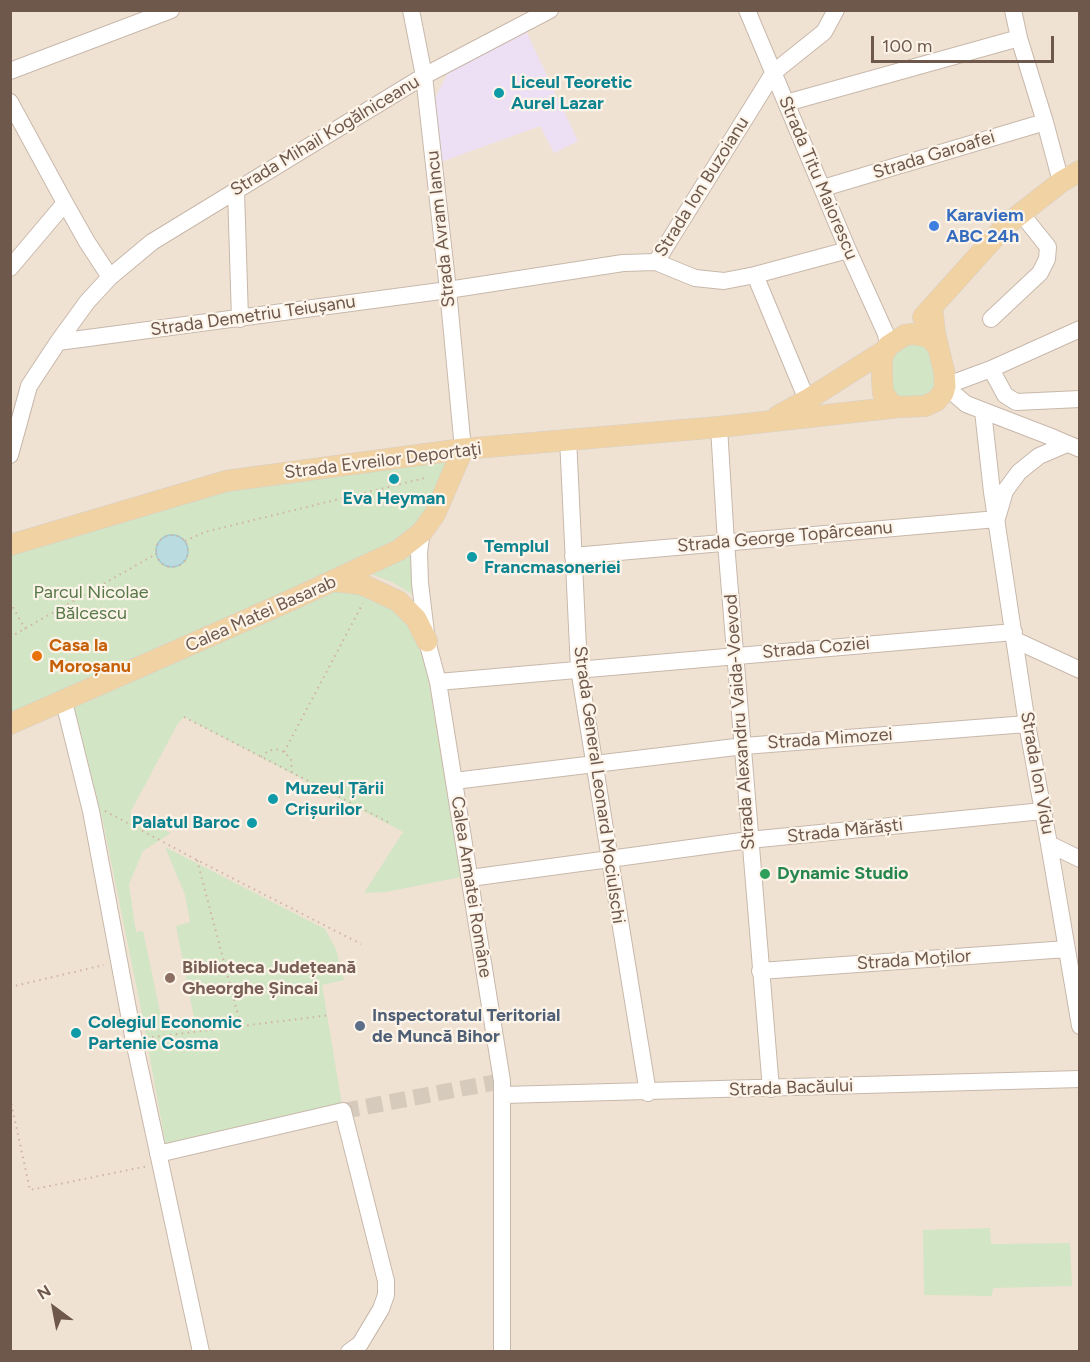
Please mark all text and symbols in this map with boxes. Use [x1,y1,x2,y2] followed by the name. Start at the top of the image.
[874,24,1057,62] scale bar
[882,35,932,57] text: 100 m
[227,71,423,201] street label: Strada Mihail Kogălniceanu
[511,72,632,115] place label: Liceul Teoretic Aurel Lazar
[492,86,506,100] marker: Liceul Teoretic Aurel Lazar
[774,93,862,263] street label: Strada Titu Maiorescu
[650,113,754,261] street label: Strada Ion Buzoianu
[870,126,998,184] street label: Strada Garoafei
[422,150,460,308] street label: Strada Avram Iancu
[946,205,1024,248] place label: Karaviem ABC 24h
[927,219,941,233] marker: Karaviem ABC 24h
[149,291,357,341] street label: Strada Demetriu Teiușanu
[283,438,483,484] street label: Strada Evreilor Deportaţi
[387,472,401,486] marker: Eva Heyman
[342,488,446,510] place label: Eva Heyman
[676,517,894,557] street label: Strada George Topârceanu
[484,536,621,578] place label: Templul Francmasoneriei
[465,550,479,564] marker: Templul Francmasoneriei
[182,571,340,657] street label: Calea Matei Basarab
[34,582,148,624] park label: Parcul Nicolae Bălcescu
[720,593,760,851] street label: Strada Alexandru Vaida-Voevod
[761,633,871,663] street label: Strada Coziei
[49,635,131,678] place label: Casa la Moroșanu
[569,645,629,925] street label: Strada General Leonard Mociulschi
[30,649,44,663] marker: Casa la Moroșanu
[1016,710,1058,836] street label: Strada Ion Vidu
[767,724,893,754] street label: Strada Mimozei
[285,778,384,820] place label: Muzeul Țării Crișurilor
[266,792,280,806] marker: Muzeul Țării Crișurilor
[446,795,496,979] street label: Calea Armatei Române
[132,812,240,834] place label: Palatul Baroc
[786,814,904,848] street label: Strada Mărăști
[245,816,259,830] marker: Palatul Baroc
[777,863,909,885] place label: Dynamic Studio
[758,867,772,881] marker: Dynamic Studio
[856,945,972,975] street label: Strada Moților
[182,957,356,1000] place label: Biblioteca Județeană Gheorghe Șincai
[163,971,177,985] marker: Biblioteca Județeană Gheorghe Șincai
[372,1005,560,1048] place label: Inspectoratul Teritorial de Muncă Bihor
[88,1012,242,1054] place label: Colegiul Economic Partenie Cosma
[353,1019,367,1033] marker: Inspectoratul Teritorial de Muncă Bihor
[69,1026,83,1040] marker: Colegiul Economic Partenie Cosma
[728,1075,854,1101] street label: Strada Bacăului
[24,1278,84,1338] north arrow
[34,1281,54,1304] text: N

